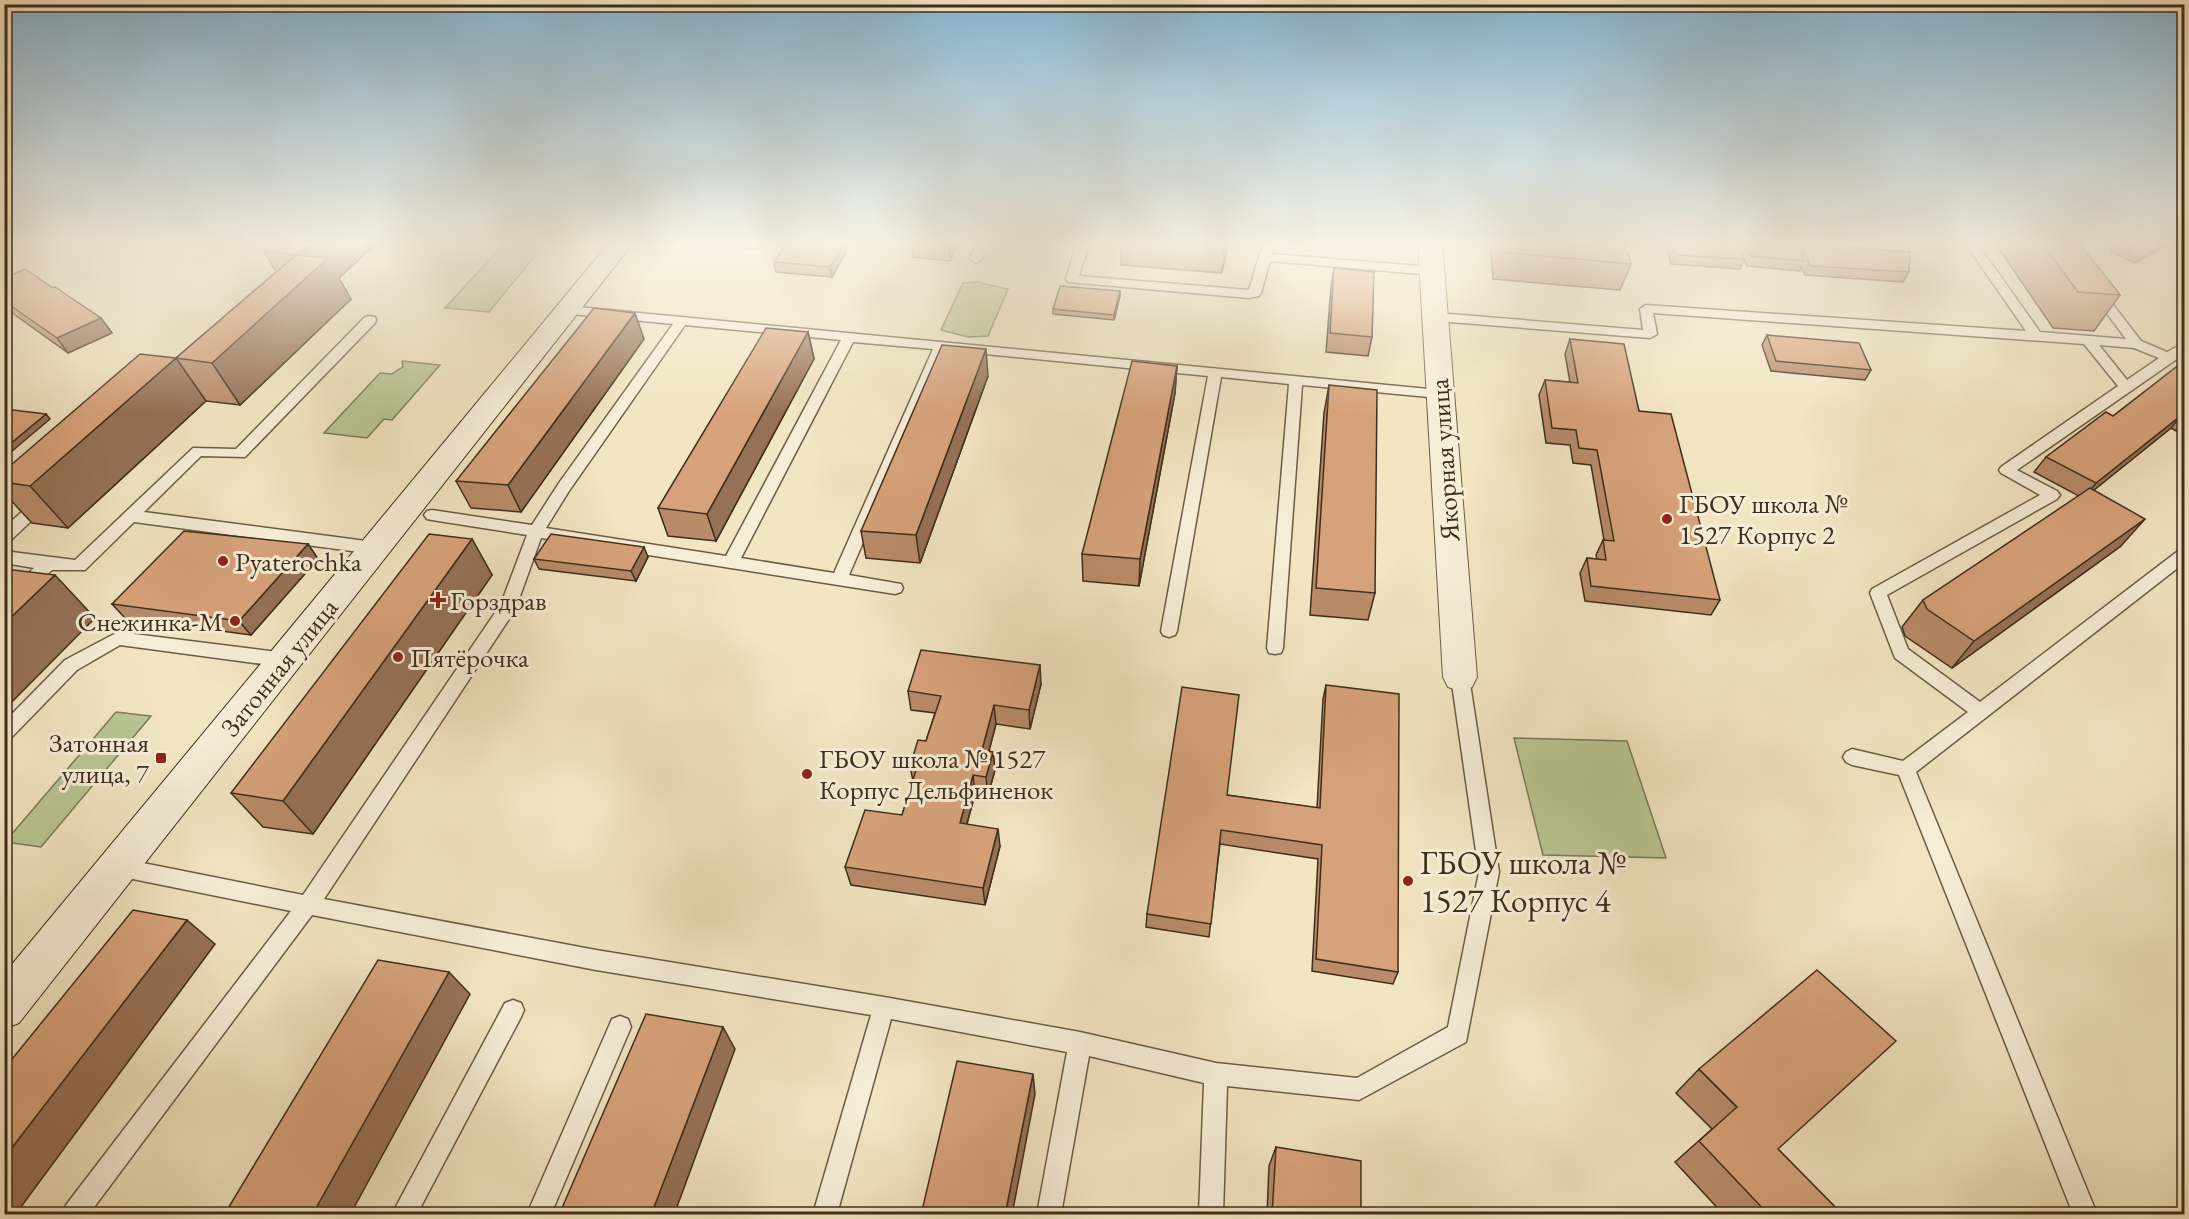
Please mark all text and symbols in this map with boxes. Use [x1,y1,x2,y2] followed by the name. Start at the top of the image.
[1421,377,1467,544] street label: Якорная улица
[1679,486,1848,552] place label: ГБОУ школа № 1527 Корпус 2
[1660,512,1674,526] marker: ГБОУ школа № 1527 Корпус 2
[235,544,362,579] place label: Pyaterochka
[216,554,230,568] marker: Pyaterochka
[450,583,546,618] place label: Горздрав
[212,590,346,743] street label: Затонная улица
[431,593,445,607] marker: Горздрав
[77,604,223,639] place label: Снежинка-М
[228,614,242,628] marker: Снежинка-М
[410,640,529,675] place label: Пятёрочка
[391,650,405,664] marker: Пятёрочка
[49,725,150,791] place label: Затонная улица, 7
[819,741,1053,807] place label: ГБОУ школа № 1527 Корпус Дельфиненок
[154,751,168,765] marker: Затонная улица, 7
[800,767,814,781] marker: ГБОУ школа № 1527 Корпус Дельфиненок
[1420,841,1626,922] place label: ГБОУ школа № 1527 Корпус 4
[1401,874,1415,888] marker: ГБОУ школа № 1527 Корпус 4

